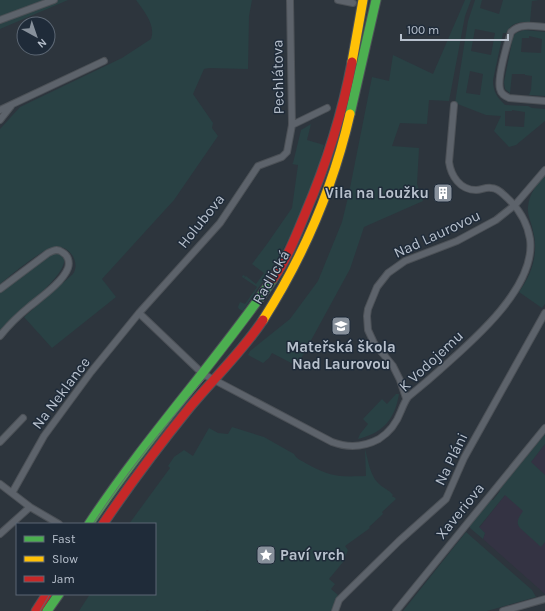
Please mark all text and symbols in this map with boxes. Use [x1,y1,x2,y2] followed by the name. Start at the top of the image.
[16,16,56,56] north arrow
[401,16,508,42] scale bar
[407,23,439,37] text: 100 m
[35,36,49,51] text: N
[268,39,288,115] street label: Pechlátova
[432,182,454,204] building icon: Vila na Loužku
[325,184,429,202] place label: Vila na Loužku
[174,190,228,252] street label: Holubova
[391,206,483,262] street label: Nad Laurovou
[248,247,294,307] street label: Radlická
[330,315,352,337] school or university icon: Mateřská škola Nad Laurovou
[395,327,467,395] street label: K Vodojemu
[286,338,396,373] place label: Mateřská škola Nad Laurovou
[28,353,94,433] street label: Na Neklance
[431,430,471,488] street label: Na Pláni
[432,479,488,543] street label: Xaveriova
[16,523,156,595] legend
[52,532,76,546] text: Fast
[255,544,277,566] place icon: Paví vrch
[280,546,345,564] place label: Paví vrch
[52,552,78,566] text: Slow
[52,572,75,586] text: Jam

